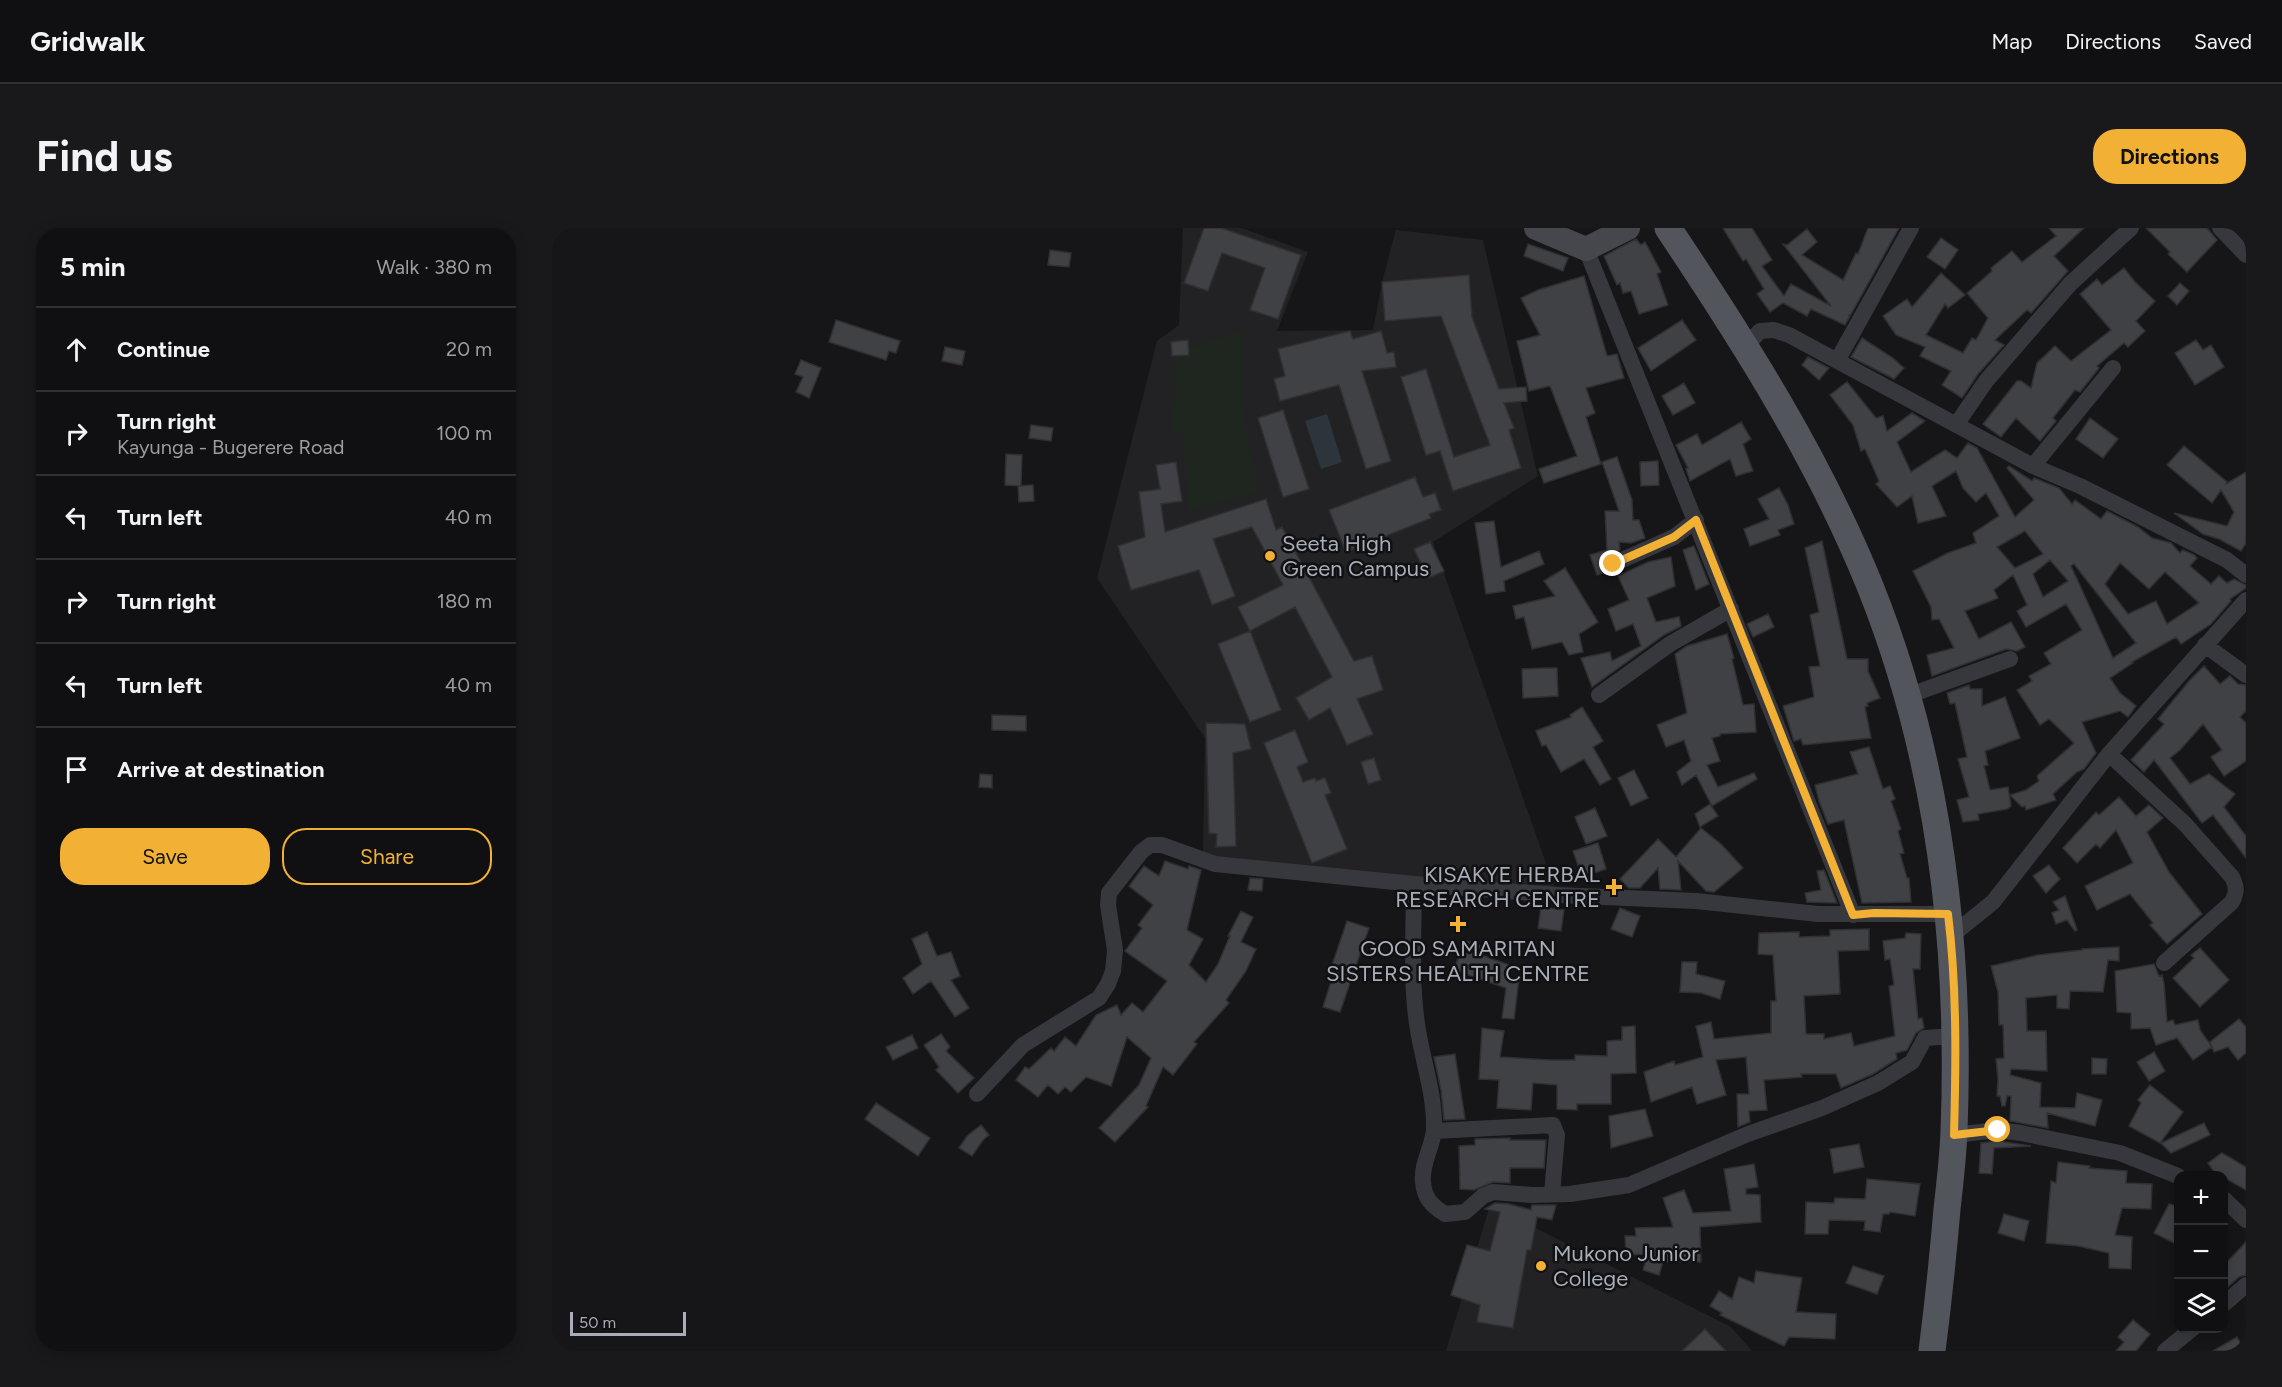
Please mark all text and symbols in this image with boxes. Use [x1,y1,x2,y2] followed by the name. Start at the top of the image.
[30,24,145,58] text: Gridwalk
[1991,29,2032,54] text: Map
[2065,29,2161,54] text: Directions
[2194,29,2252,54] text: Saved
[2093,129,2246,184] button: Directions
[36,131,173,182] text: Find us
[60,251,126,283] text: 5 min
[376,255,492,279] text: Walk · 380 m
[60,333,93,366] icon: ahead
[117,336,210,363] text: Continue
[446,337,492,361] text: 20 m
[117,408,216,435] text: Turn right
[60,417,93,450] icon: right
[436,421,492,445] text: 100 m
[117,435,344,459] text: Kayunga - Bugerere Road
[60,501,93,534] icon: left
[117,504,203,531] text: Turn left
[445,505,492,529] text: 40 m
[1282,530,1429,582] place label: Seeta High Green Campus
[1263,549,1277,563] marker: Seeta High Green Campus
[1599,550,1625,576] route end
[60,585,93,618] icon: right
[117,588,216,615] text: Turn right
[437,589,492,613] text: 180 m
[60,669,93,702] icon: left
[117,672,203,699] text: Turn left
[445,673,492,697] text: 40 m
[60,753,93,786] icon: arrive
[117,756,325,783] text: Arrive at destination
[60,828,270,885] button: Save
[282,828,492,885] button: Share
[1395,861,1601,913] place label: KISAKYE HERBAL RESEARCH CENTRE
[1605,878,1623,896] marker: KISAKYE HERBAL RESEARCH CENTRE
[1449,915,1467,933] marker: GOOD SAMARITAN SISTERS HEALTH CENTRE
[1326,935,1590,987] place label: GOOD SAMARITAN SISTERS HEALTH CENTRE
[1984,1116,2010,1142] route start
[2174,1171,2228,1333] map controls
[2174,1171,2228,1225] button: +
[2174,1225,2228,1279] button: −
[1553,1240,1699,1292] place label: Mukono Junior College
[1534,1259,1548,1273] marker: Mukono Junior College
[2174,1279,2228,1333] button: layers
[570,1309,686,1336] scale bar
[579,1313,616,1332] text: 50 m

